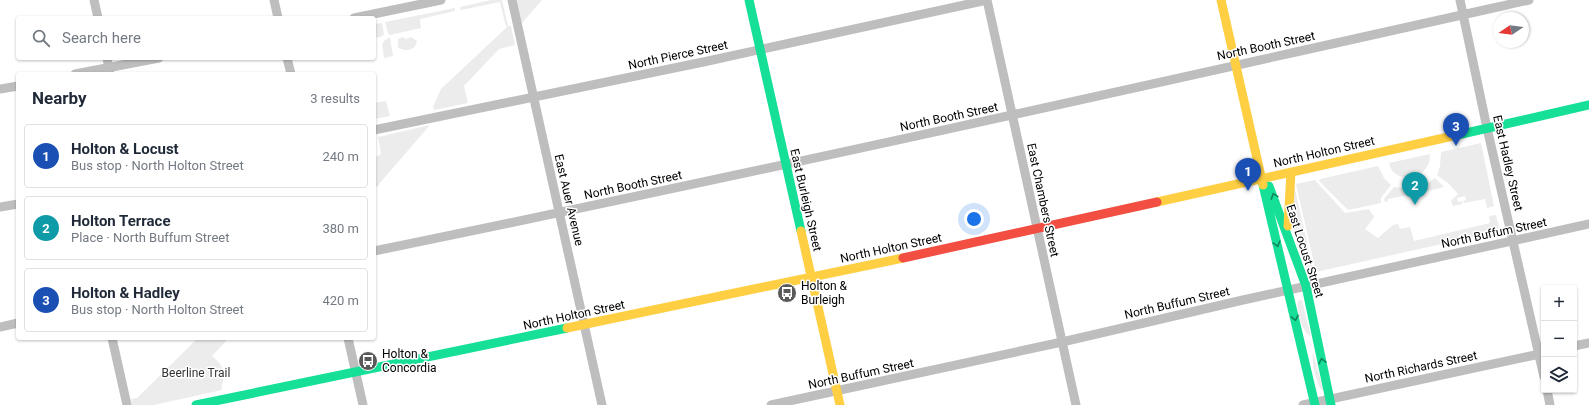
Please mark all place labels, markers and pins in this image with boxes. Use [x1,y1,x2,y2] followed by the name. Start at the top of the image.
[1443,113,1469,146] pin: 3
[1235,158,1261,191] pin: 1
[1402,172,1428,205] pin: 2
[801,279,848,307] place label: Holton & Burleigh
[776,282,798,304] bus stop icon: Holton & Burleigh
[382,347,437,375] place label: Holton & Concordia
[357,350,379,372] bus stop icon: Holton & Concordia

